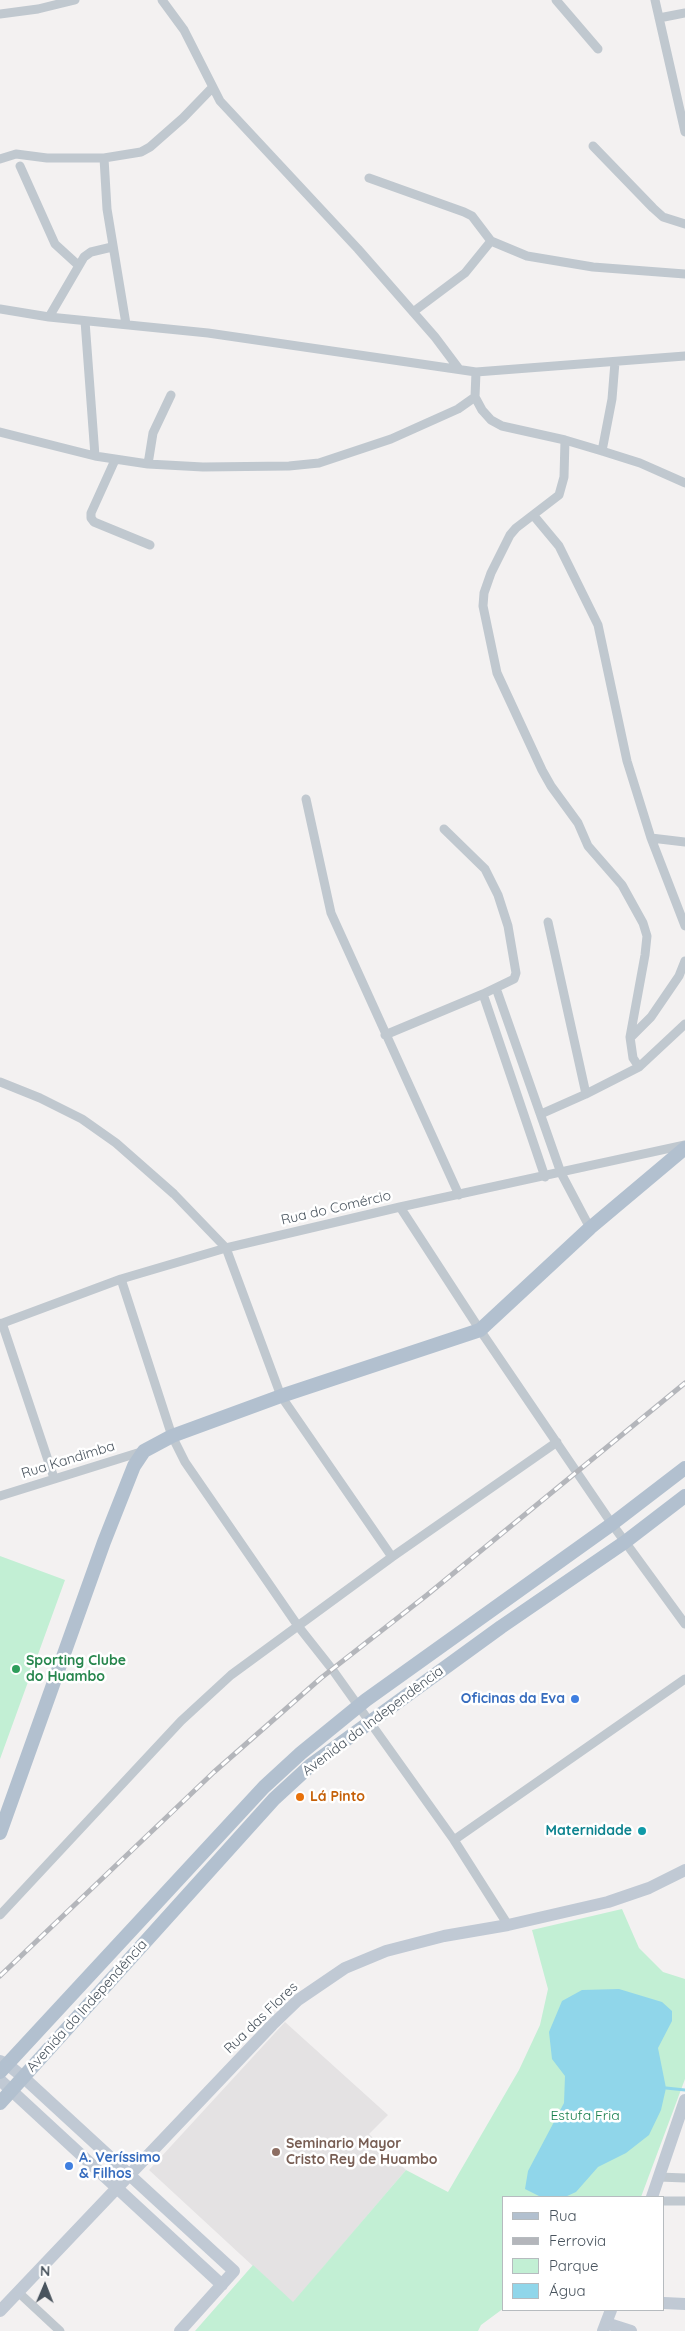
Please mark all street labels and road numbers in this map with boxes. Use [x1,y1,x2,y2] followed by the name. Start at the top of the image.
[279,1187,393,1229] street label: Rua do Comércio
[19,1438,117,1482] street label: Rua Kandimba
[299,1662,447,1780] street label: Avenida da Independência
[23,1936,151,2076] street label: Avenida da Independência
[221,1979,301,2057] street label: Rua das Flores

